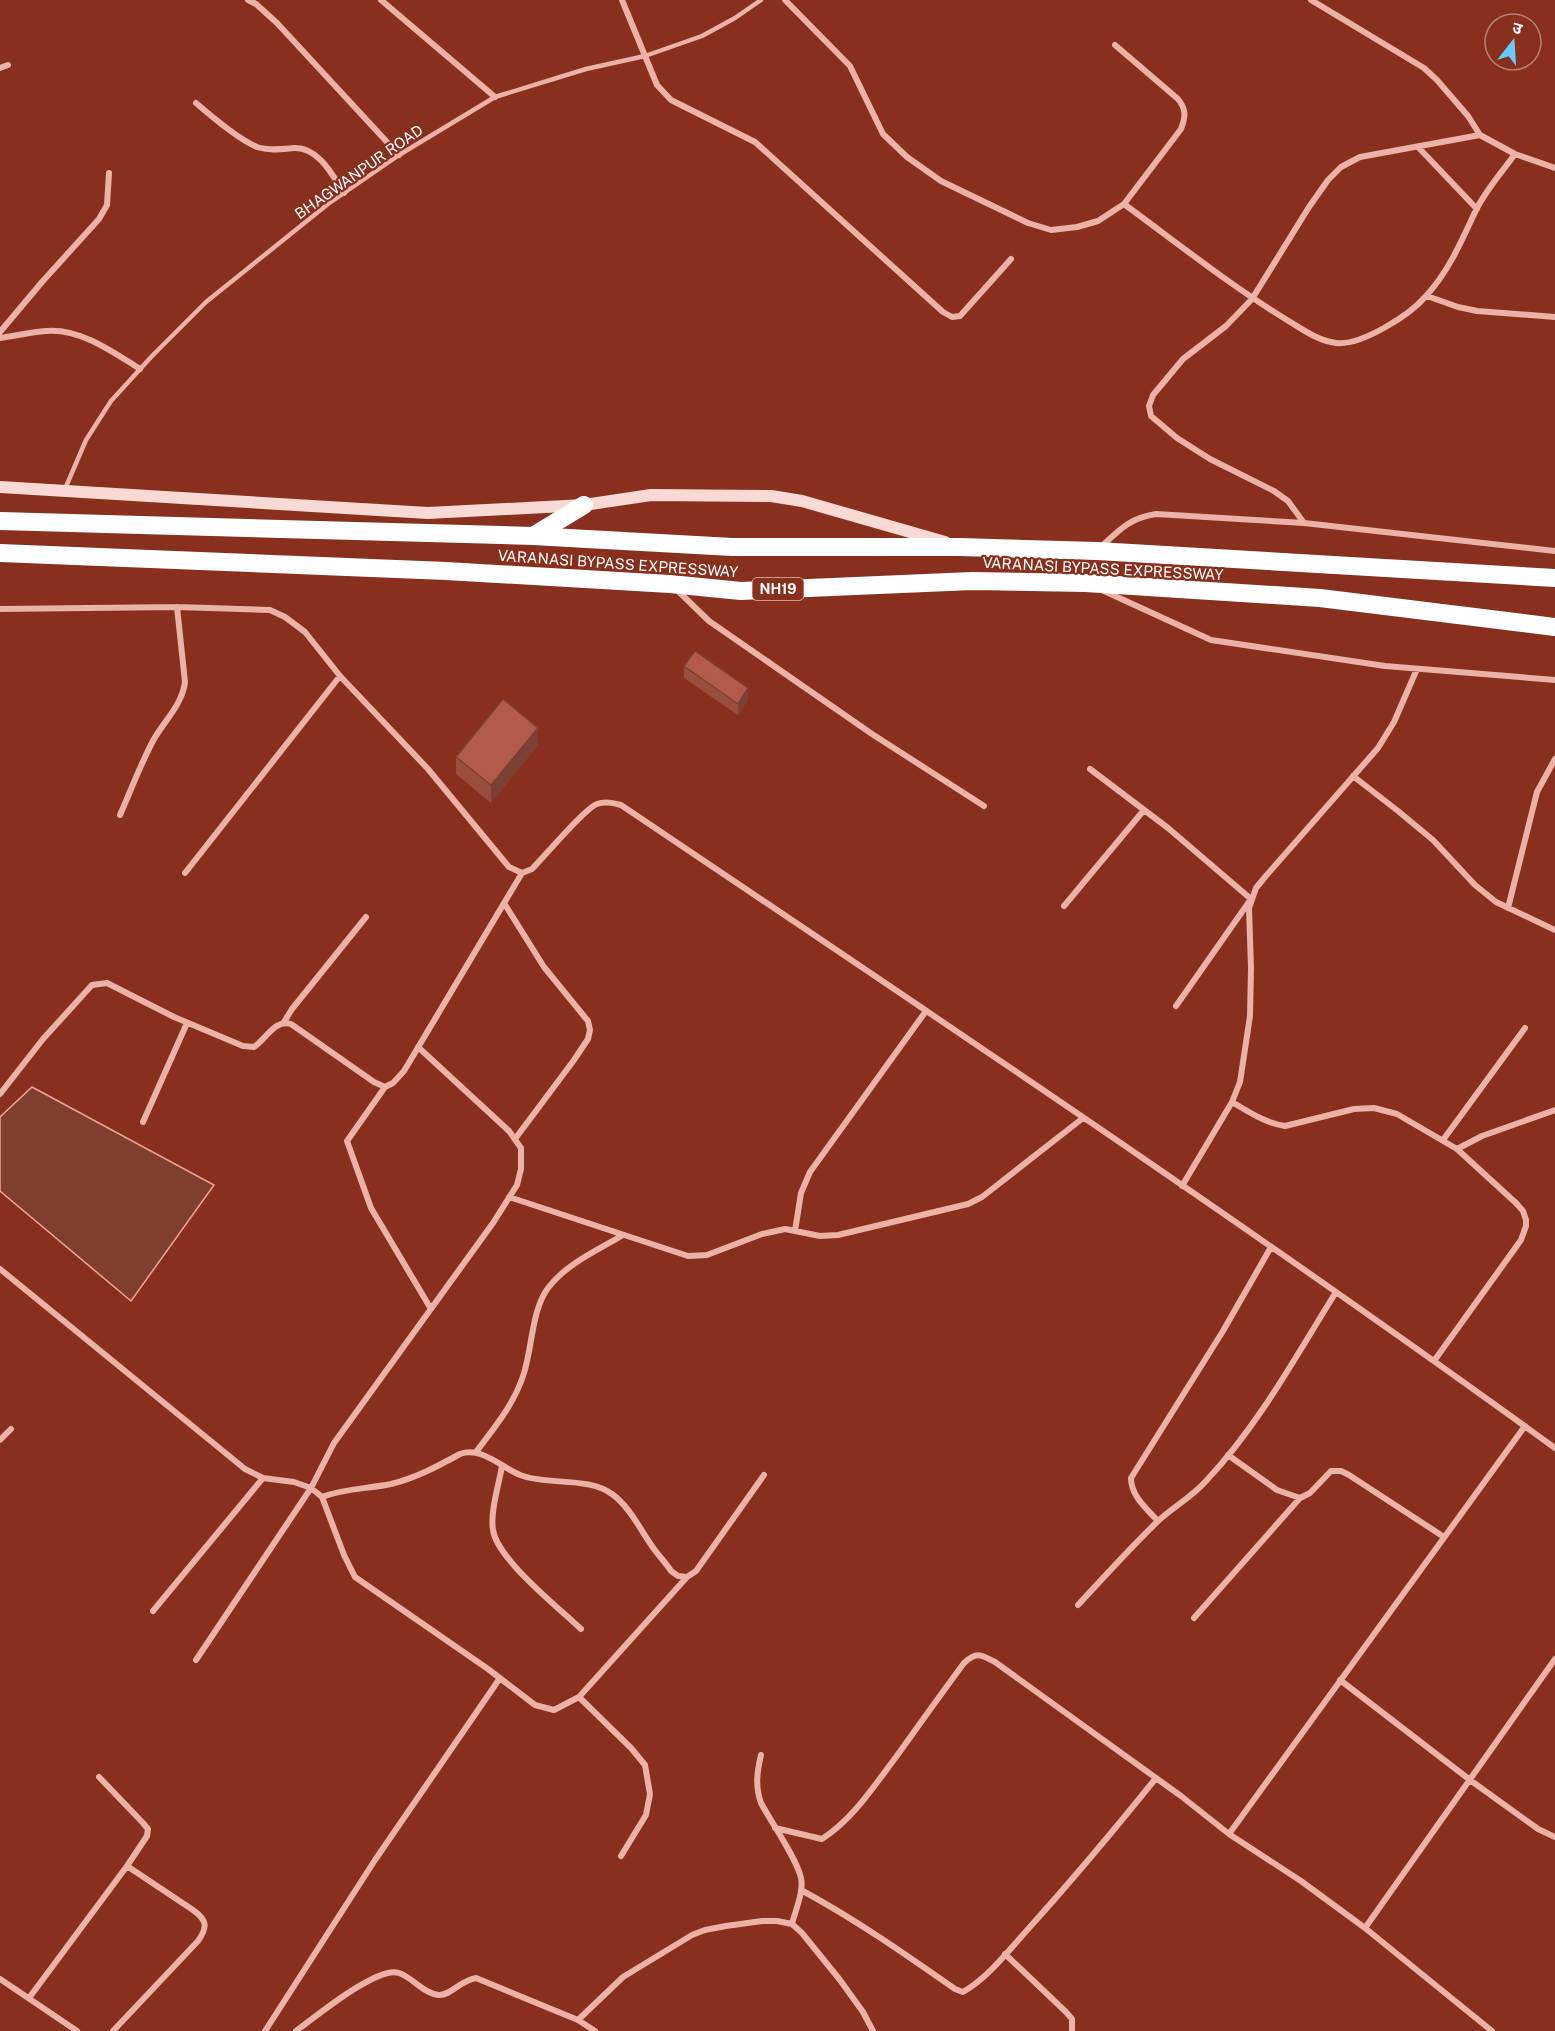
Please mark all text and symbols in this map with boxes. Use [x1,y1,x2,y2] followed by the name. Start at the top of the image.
[1483,12,1543,72] north arrow
[1510,18,1525,39] text: उ
[292,121,426,222] street label: BHAGWANPUR ROAD
[497,547,739,580] street label: VARANASI BYPASS EXPRESSWAY
[982,554,1224,583] street label: VARANASI BYPASS EXPRESSWAY
[752,578,804,600] road number: NH19

